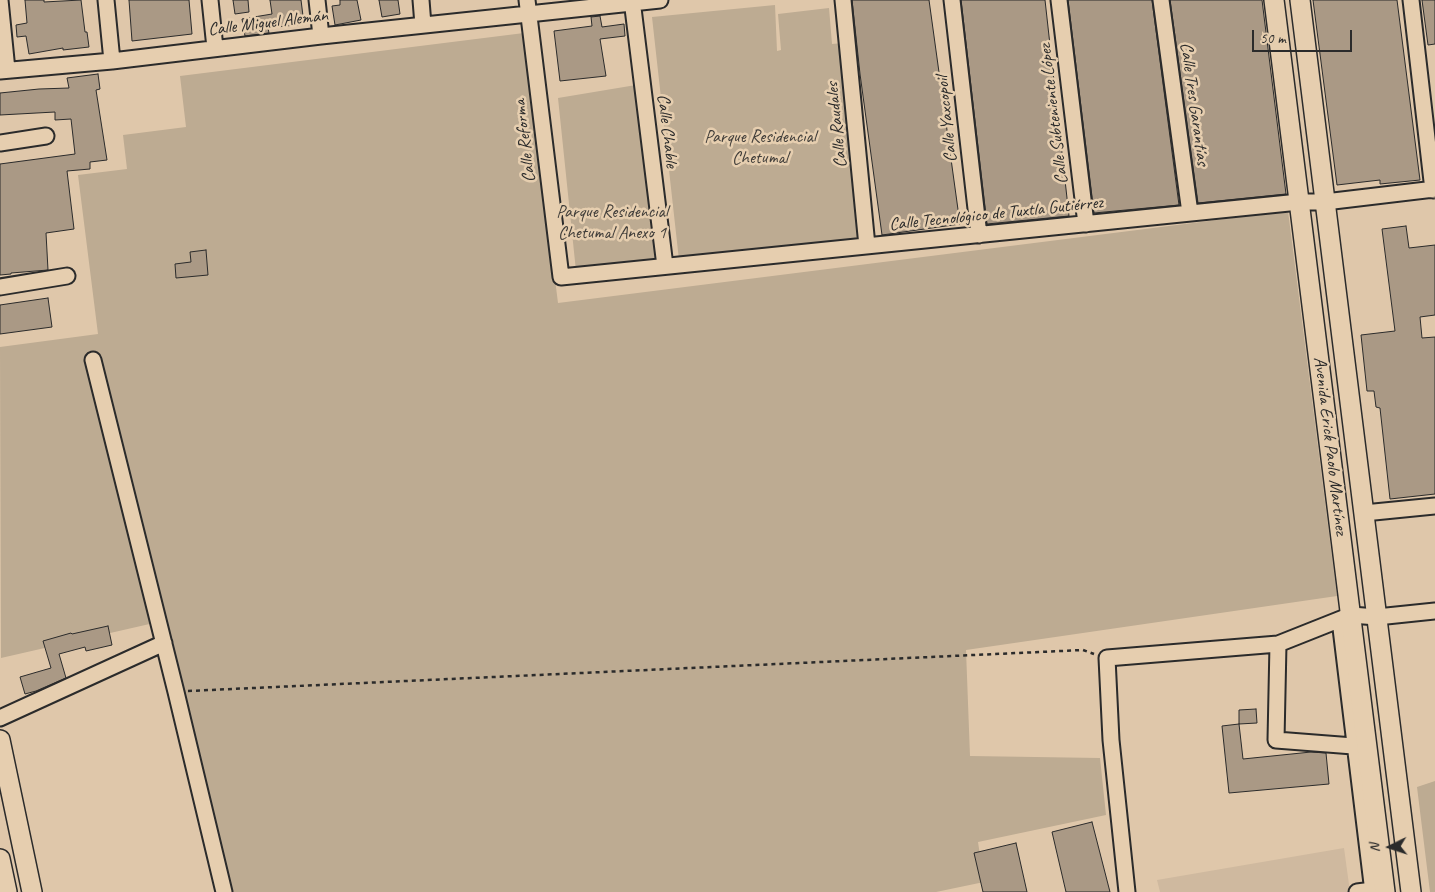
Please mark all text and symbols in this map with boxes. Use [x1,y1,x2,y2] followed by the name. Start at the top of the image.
[207,5,329,41] street label: Calle Miguel Alemán
[1255,20,1355,52] scale bar
[1260,29,1286,48] text: 50 m
[1175,41,1213,167] street label: Calle Tres Garantías
[1035,43,1073,185] street label: Calle Subteniente López
[932,75,962,163] street label: Calle Yaxcopoil
[822,81,852,169] street label: Calle Raudales
[652,93,682,169] street label: Calle Chable
[509,98,541,184] street label: Calle Reforma
[704,126,816,168] park label: Parque Residencial Chetumal
[888,192,1104,236] street label: Calle Tecnológico de Tuxtla Gutiérrez
[556,201,668,243] park label: Parque Residencial Chetumal Anexo 1
[1308,356,1352,536] street label: Avenida Erick Paolo Martínez
[1365,822,1415,872] north arrow
[1366,843,1383,853] text: N

